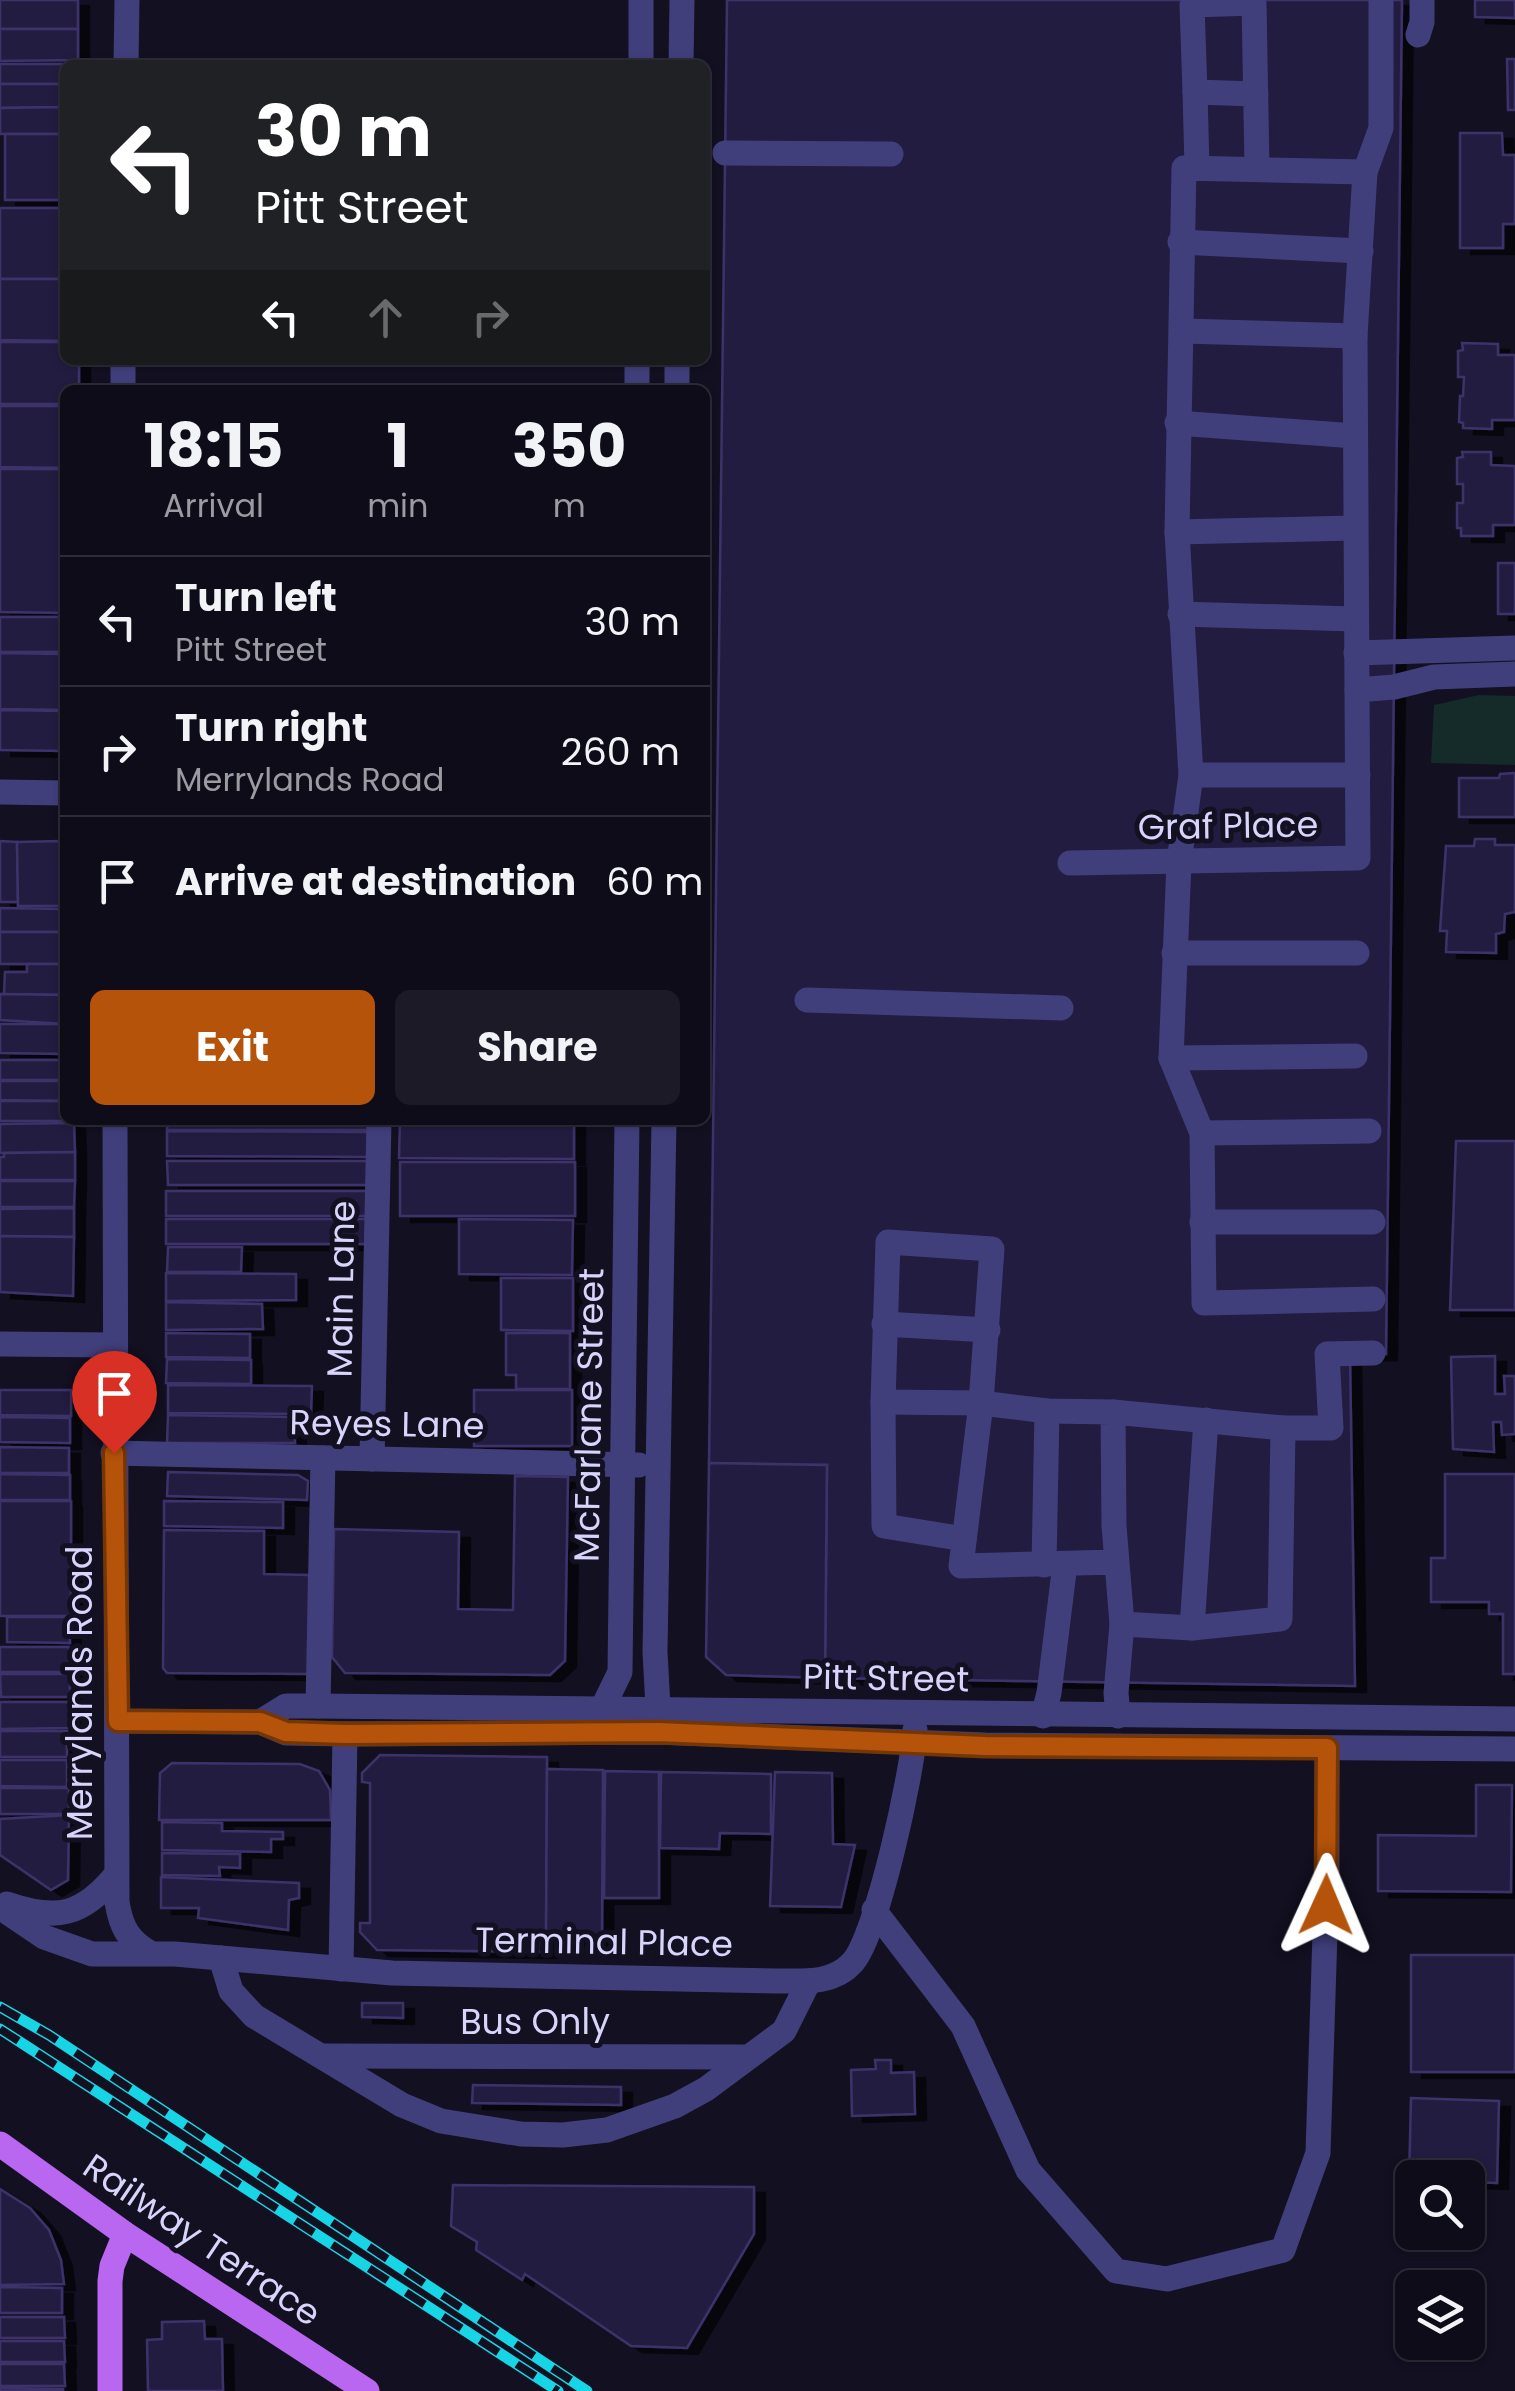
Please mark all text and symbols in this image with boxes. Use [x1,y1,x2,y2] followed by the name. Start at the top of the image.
[255,82,432,181] text: 30 m
[90,100,220,230] icon: left
[255,176,469,239] text: Pitt Street
[253,290,308,345] icon: left
[358,290,413,345] icon: ahead
[463,290,518,345] icon: right
[144,404,284,488] text: 18:15
[387,404,409,488] text: 1
[512,404,626,488] text: 350
[163,483,264,528] text: Arrival
[367,483,428,528] text: min
[553,483,586,528] text: m
[175,571,337,624] text: Turn left
[90,594,145,649] icon: left
[584,595,680,648] text: 30 m
[175,627,327,672] text: Pitt Street
[175,701,367,754] text: Turn right
[90,724,145,779] icon: right
[561,725,680,778] text: 260 m
[175,757,444,802] text: Merrylands Road
[1137,799,1319,852] street label: Graf Place
[90,854,145,909] icon: arrive
[175,855,576,908] text: Arrive at destination
[606,855,704,908] text: 60 m
[90,990,375,1105] button: Exit
[395,990,680,1105] button: Share
[314,1200,367,1378] street label: Main Lane
[561,1268,616,1562] street label: McFarlane Street
[72,1351,157,1454] pin
[87,1366,142,1421] icon: arrive
[289,1397,485,1450] street label: Reyes Lane
[55,1546,104,1840] street label: Merrylands Road
[803,1652,970,1703] street label: Pitt Street
[1274,1853,1378,1957] position arrow
[475,1915,733,1968] street label: Terminal Place
[460,1997,610,2046] street label: Bus Only
[74,2142,331,2337] street label: Railway Terrace
[1395,2160,1485,2360] map controls
[1395,2160,1485,2250] button: search
[1395,2270,1485,2360] button: layers

